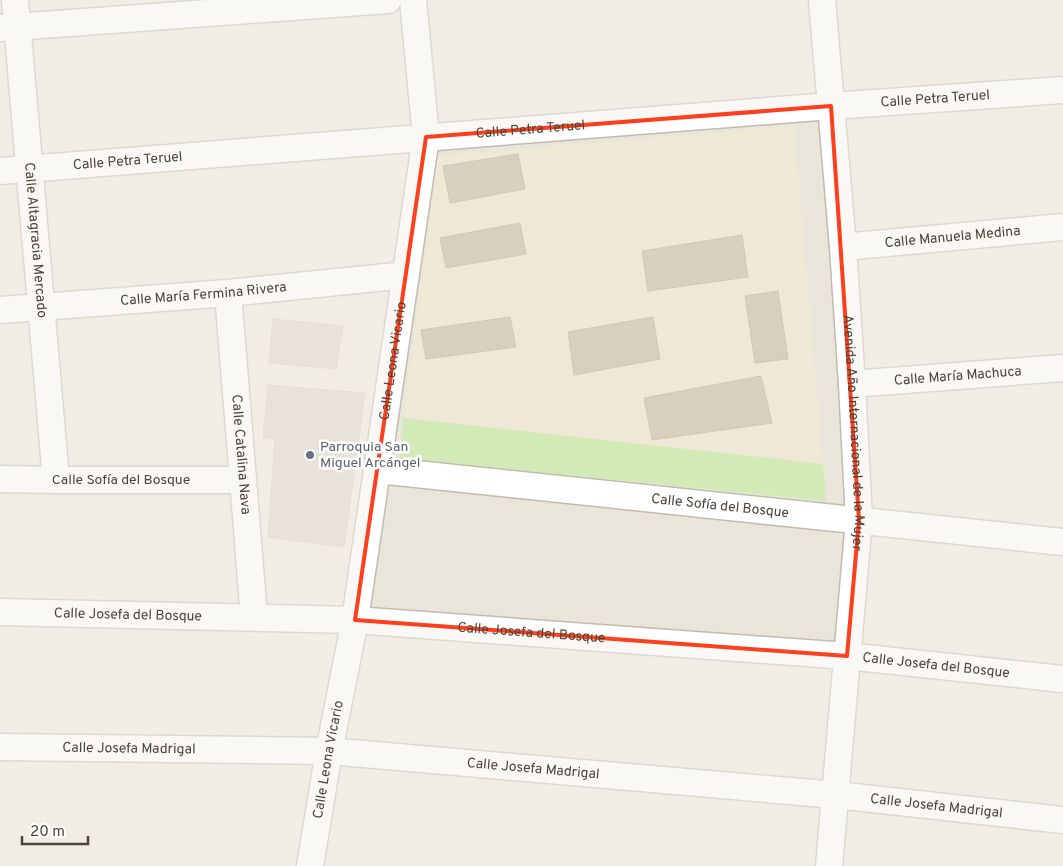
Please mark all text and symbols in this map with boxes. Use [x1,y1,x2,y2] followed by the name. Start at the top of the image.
[880,87,991,111] street label: Calle Petra Teruel
[475,117,586,142] street label: Calle Petra Teruel
[72,148,183,174] street label: Calle Petra Teruel
[20,162,51,319] street label: Calle Altagracia Mercado
[884,222,1021,252] street label: Calle Manuela Medina
[120,279,287,310] street label: Calle María Fermina Rivera
[376,300,410,421] street label: Calle Leona Vicario
[839,314,868,552] street label: Avenida Año Internacional de la Mujer
[893,363,1022,389] street label: Calle María Machuca
[228,394,254,515] street label: Calle Catalina Nava
[320,439,421,472] place label: Parroquia San Miguel Arcángel
[304,449,316,461] marker: Parroquia San Miguel Arcángel
[52,472,190,489] street label: Calle Sofía del Bosque
[650,490,790,522] street label: Calle Sofía del Bosque
[54,605,202,625] street label: Calle Josefa del Bosque
[457,619,606,647] street label: Calle Josefa del Bosque
[862,649,1011,682] street label: Calle Josefa del Bosque
[309,699,347,820] street label: Calle Leona Vicario
[62,739,196,758] street label: Calle Josefa Madrigal
[466,754,600,783] street label: Calle Josefa Madrigal
[869,790,1004,822] street label: Calle Josefa Madrigal
[22,814,89,846] scale bar
[30,823,65,842] text: 20 m

